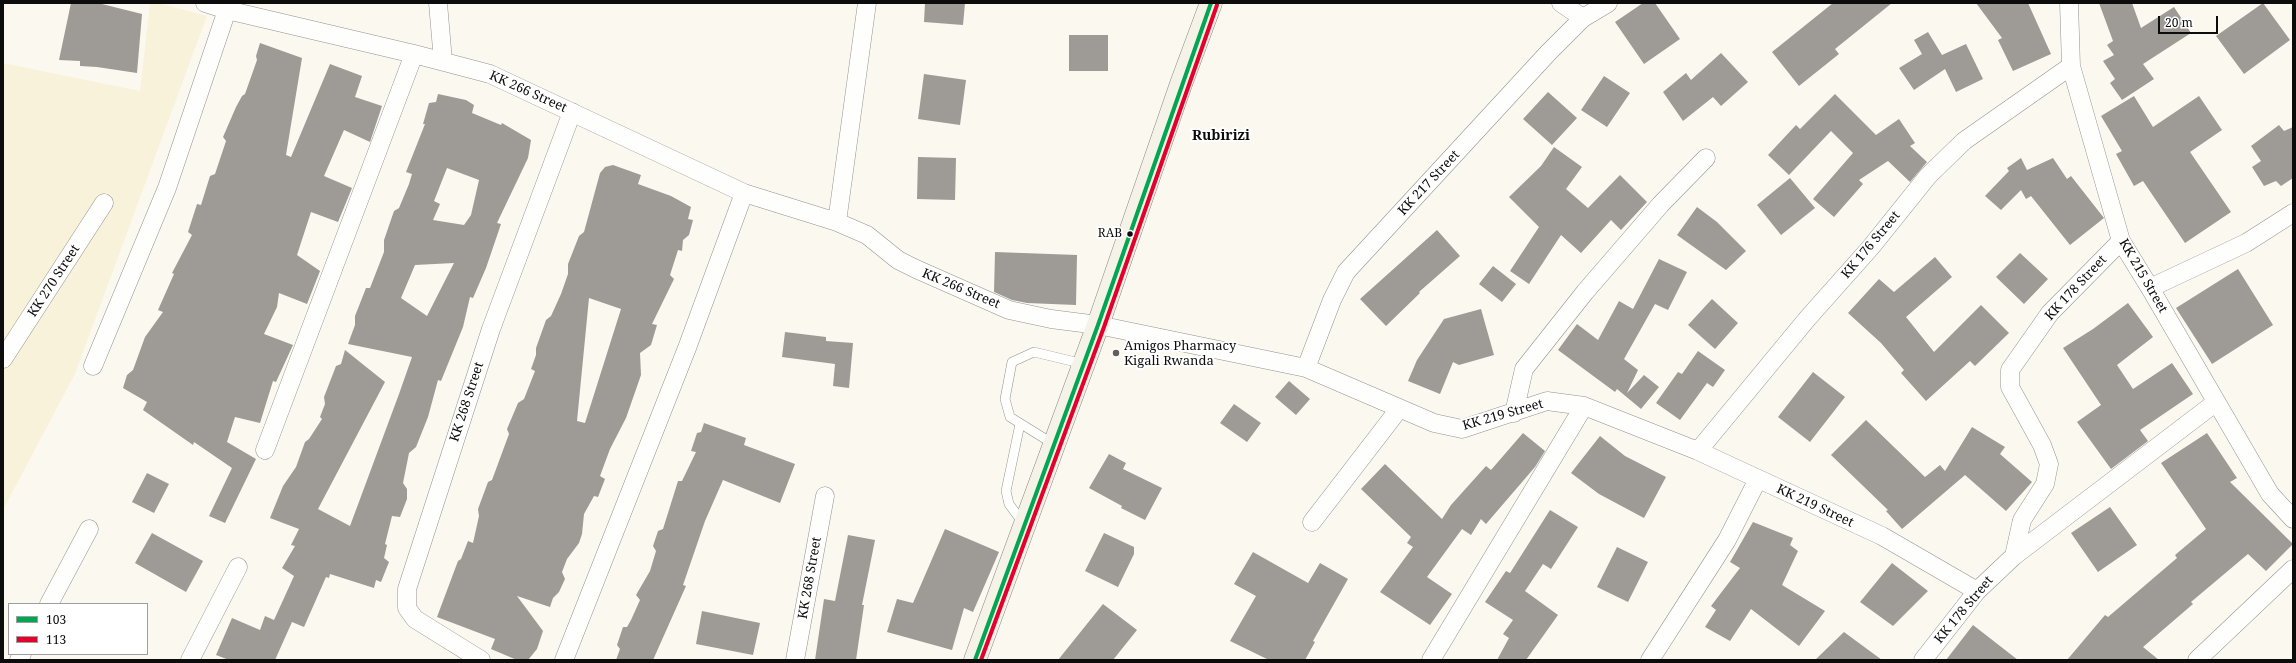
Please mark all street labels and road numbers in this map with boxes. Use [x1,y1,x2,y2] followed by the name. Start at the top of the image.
[487,68,569,116] street label: KK 266 Street
[1395,147,1463,219] street label: KK 217 Street
[1838,208,1904,282] street label: KK 176 Street
[2115,236,2171,316] street label: KK 215 Street
[25,242,83,320] street label: KK 270 Street
[2042,252,2110,324] street label: KK 178 Street
[920,266,1002,312] street label: KK 266 Street
[447,360,487,444] street label: KK 268 Street
[1461,396,1545,434] street label: KK 219 Street
[1774,481,1856,531] street label: KK 219 Street
[795,536,825,620] street label: KK 268 Street
[1931,573,1997,647] street label: KK 178 Street

